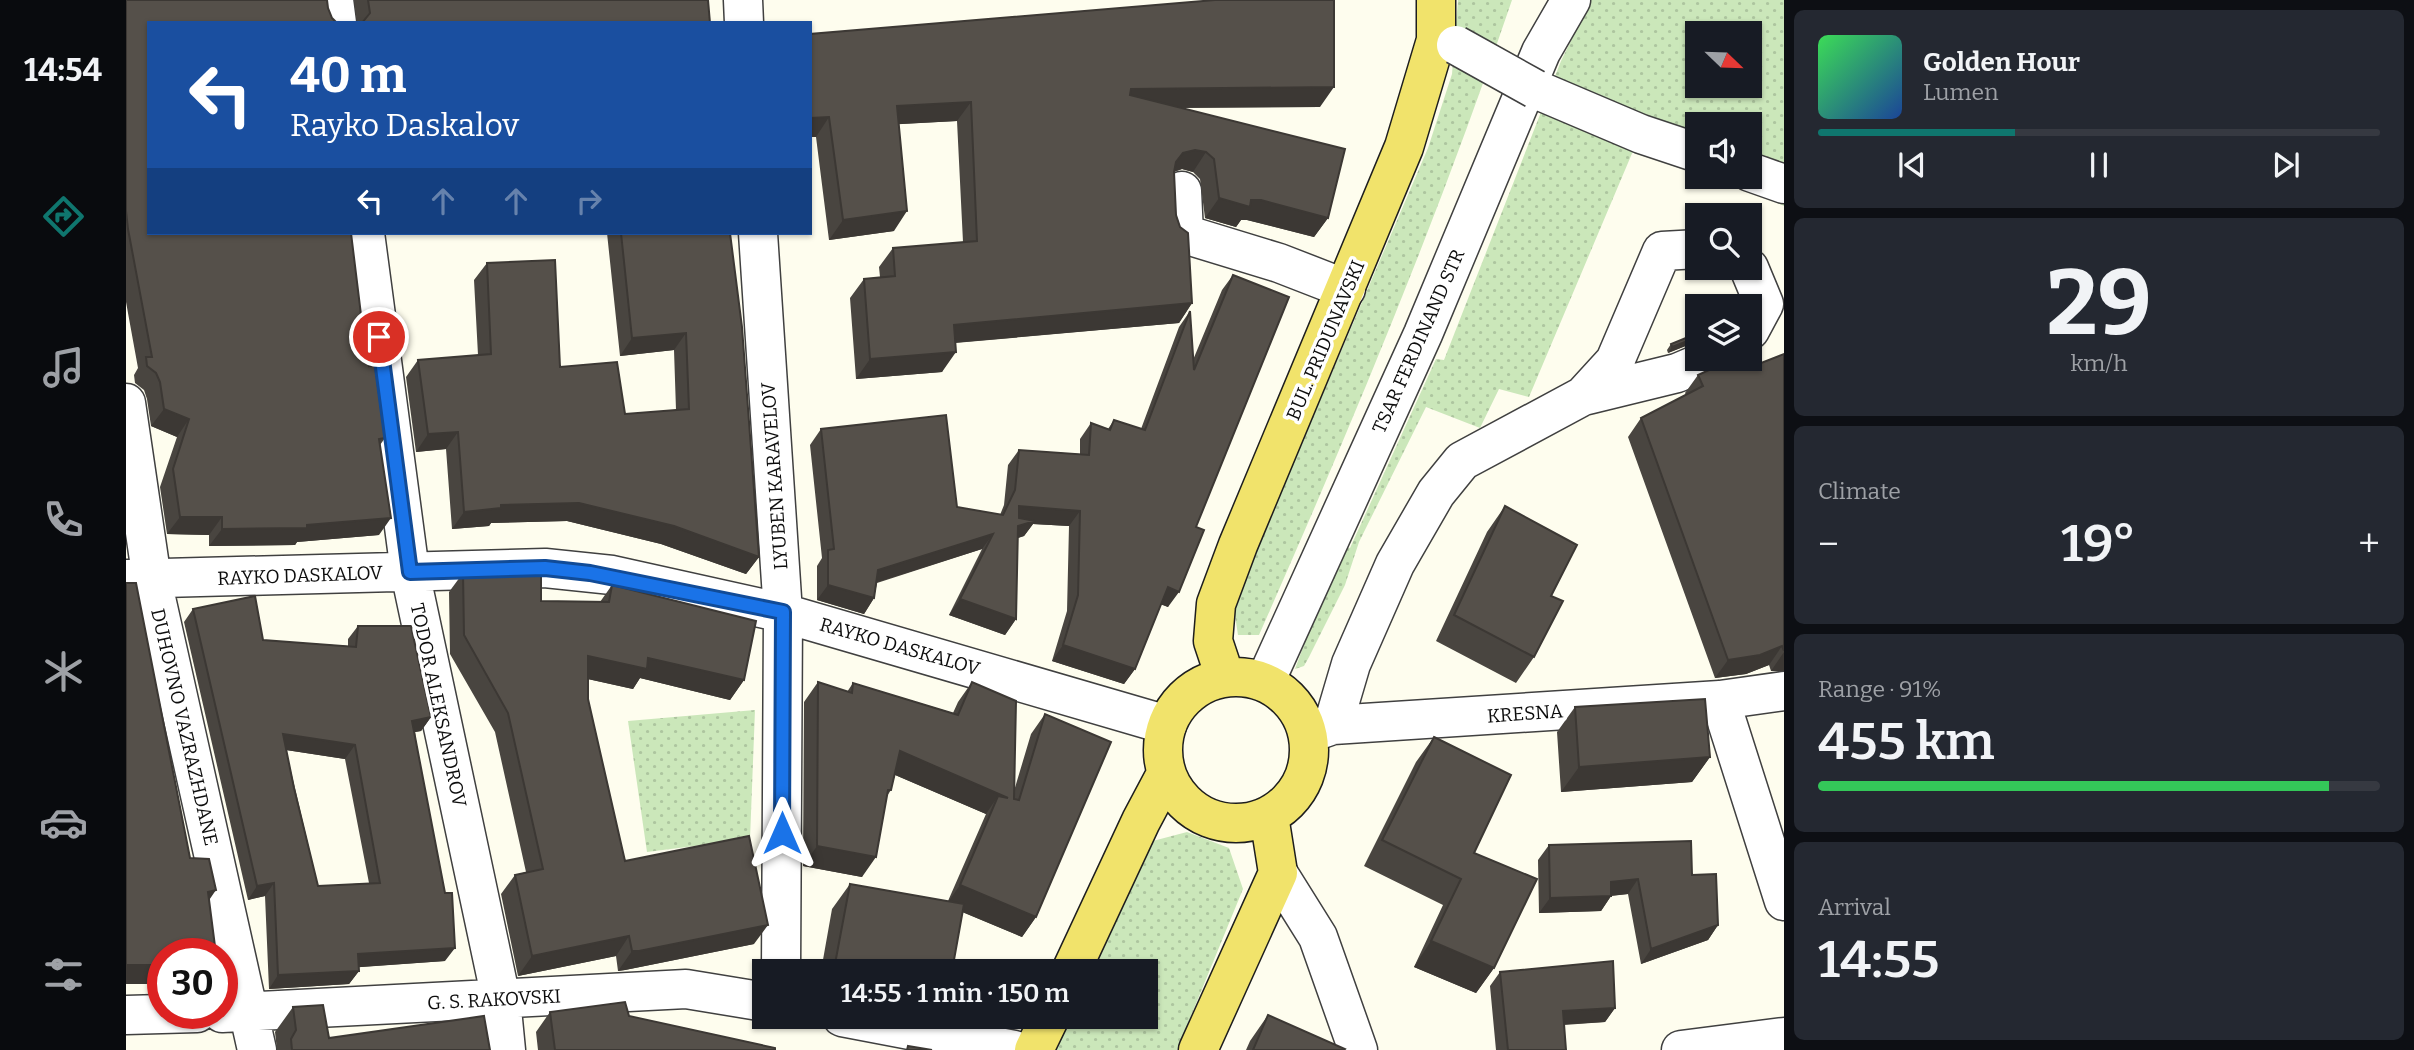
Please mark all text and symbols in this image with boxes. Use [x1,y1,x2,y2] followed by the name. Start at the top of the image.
[1685,21,1762,98] north arrow
[1685,21,1762,371] map controls
[290,46,407,105] text: 40 m
[1923,47,2080,78] text: Golden Hour
[175,49,266,140] icon: left
[24,51,102,89] text: 14:54
[1923,78,1999,106] text: Lumen
[290,106,519,144] text: Rayko Daskalov
[1685,112,1762,189] button: sound
[1893,146,1931,184] icon: previous
[2080,146,2118,184] icon: pause
[2267,146,2305,184] icon: next
[351,182,389,220] icon: left
[424,182,462,220] icon: ahead
[497,182,535,220] icon: ahead
[570,182,608,220] icon: right
[39,192,88,241] icon: directions
[1685,203,1762,280] button: search
[1367,245,1470,437] street label: TSAR FERDINAND STR
[2046,249,2152,358] text: 29
[1281,257,1370,424] street label: BUL. PRIDUNAVSKI
[1685,294,1762,371] button: layers
[349,307,409,367] pin
[360,318,398,356] icon: arrive
[39,343,88,392] icon: music
[2071,349,2127,377] text: km/h
[756,381,793,570] street label: LYUBEN KARAVELOV
[1818,477,1901,505] text: Climate
[39,495,88,544] icon: phone
[2061,512,2136,575] text: 19°
[1818,521,1839,567] text: −
[2358,521,2380,567] text: +
[217,561,384,590] street label: RAYKO DASKALOV
[406,601,472,810] street label: TODOR ALEKSANDROV
[146,606,223,848] street label: DUHOVNO VAZRAZHDANE
[817,613,983,681] street label: RAYKO DASKALOV
[39,647,88,696] icon: climate
[1818,675,1941,703] text: Range · 91%
[1486,699,1564,728] street label: KRESNA
[1818,710,1995,773] text: 455 km
[745,796,819,870] position arrow
[39,798,88,847] icon: car
[1818,893,1891,921] text: Arrival
[1818,928,1939,991] text: 14:55
[147,938,238,1029] speed limit sign: 30
[39,950,88,999] icon: filters
[841,978,1069,1009] text: 14:55 · 1 min · 150 m
[427,985,562,1014] street label: G. S. RAKOVSKI

